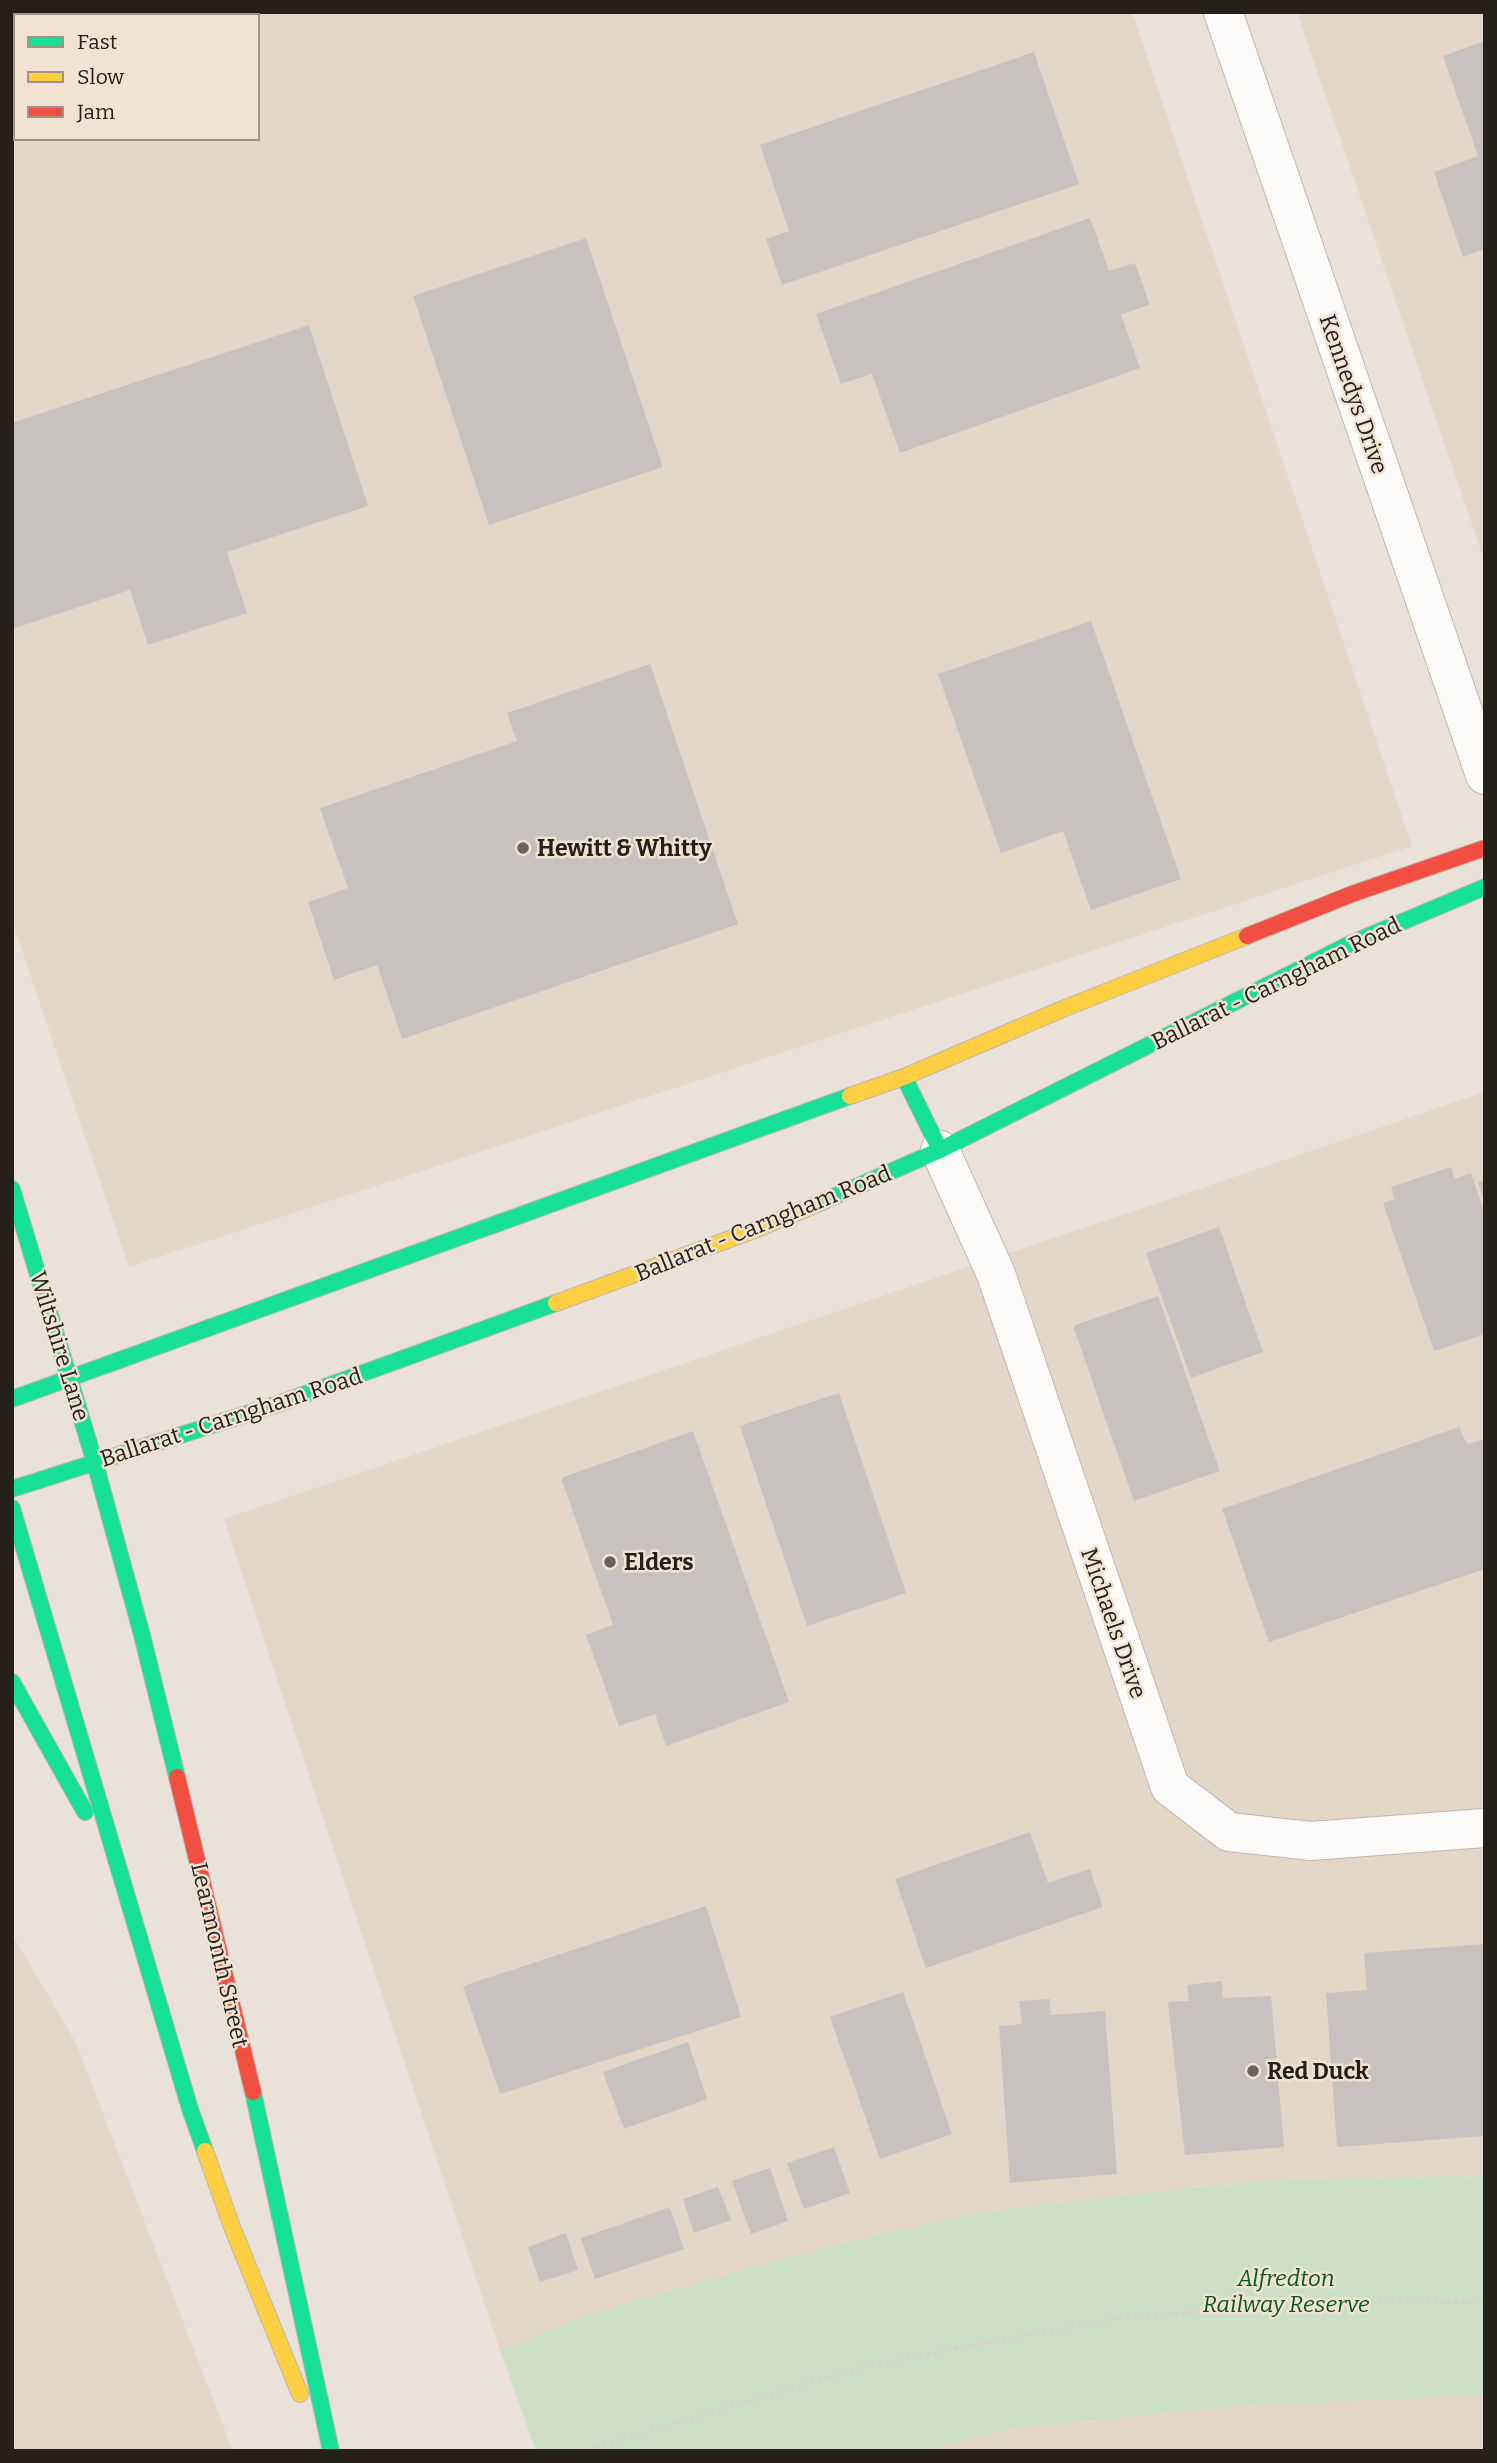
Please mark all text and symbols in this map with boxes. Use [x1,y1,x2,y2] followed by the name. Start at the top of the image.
[14,14,259,140] legend
[77,29,118,55] text: Fast
[77,64,124,90] text: Slow
[76,99,115,125] text: Jam
[1314,311,1394,477] street label: Kennedys Drive
[537,834,712,862] place label: Hewitt & Whitty
[515,840,531,856] marker: Hewitt & Whitty
[1147,910,1406,1056] street label: Ballarat - Carngham Road
[631,1159,896,1287] street label: Ballarat - Carngham Road
[24,1268,96,1424] street label: Wiltshire Lane
[96,1361,366,1473] street label: Ballarat - Carngham Road
[1075,1544,1153,1702] street label: Michaels Drive
[624,1548,694,1576] place label: Elders
[602,1554,618,1570] marker: Elders
[185,1860,255,2050] street label: Learmonth Street
[1267,2057,1369,2085] place label: Red Duck
[1245,2063,1261,2079] marker: Red Duck
[1202,2264,1370,2318] park label: Alfredton Railway Reserve

